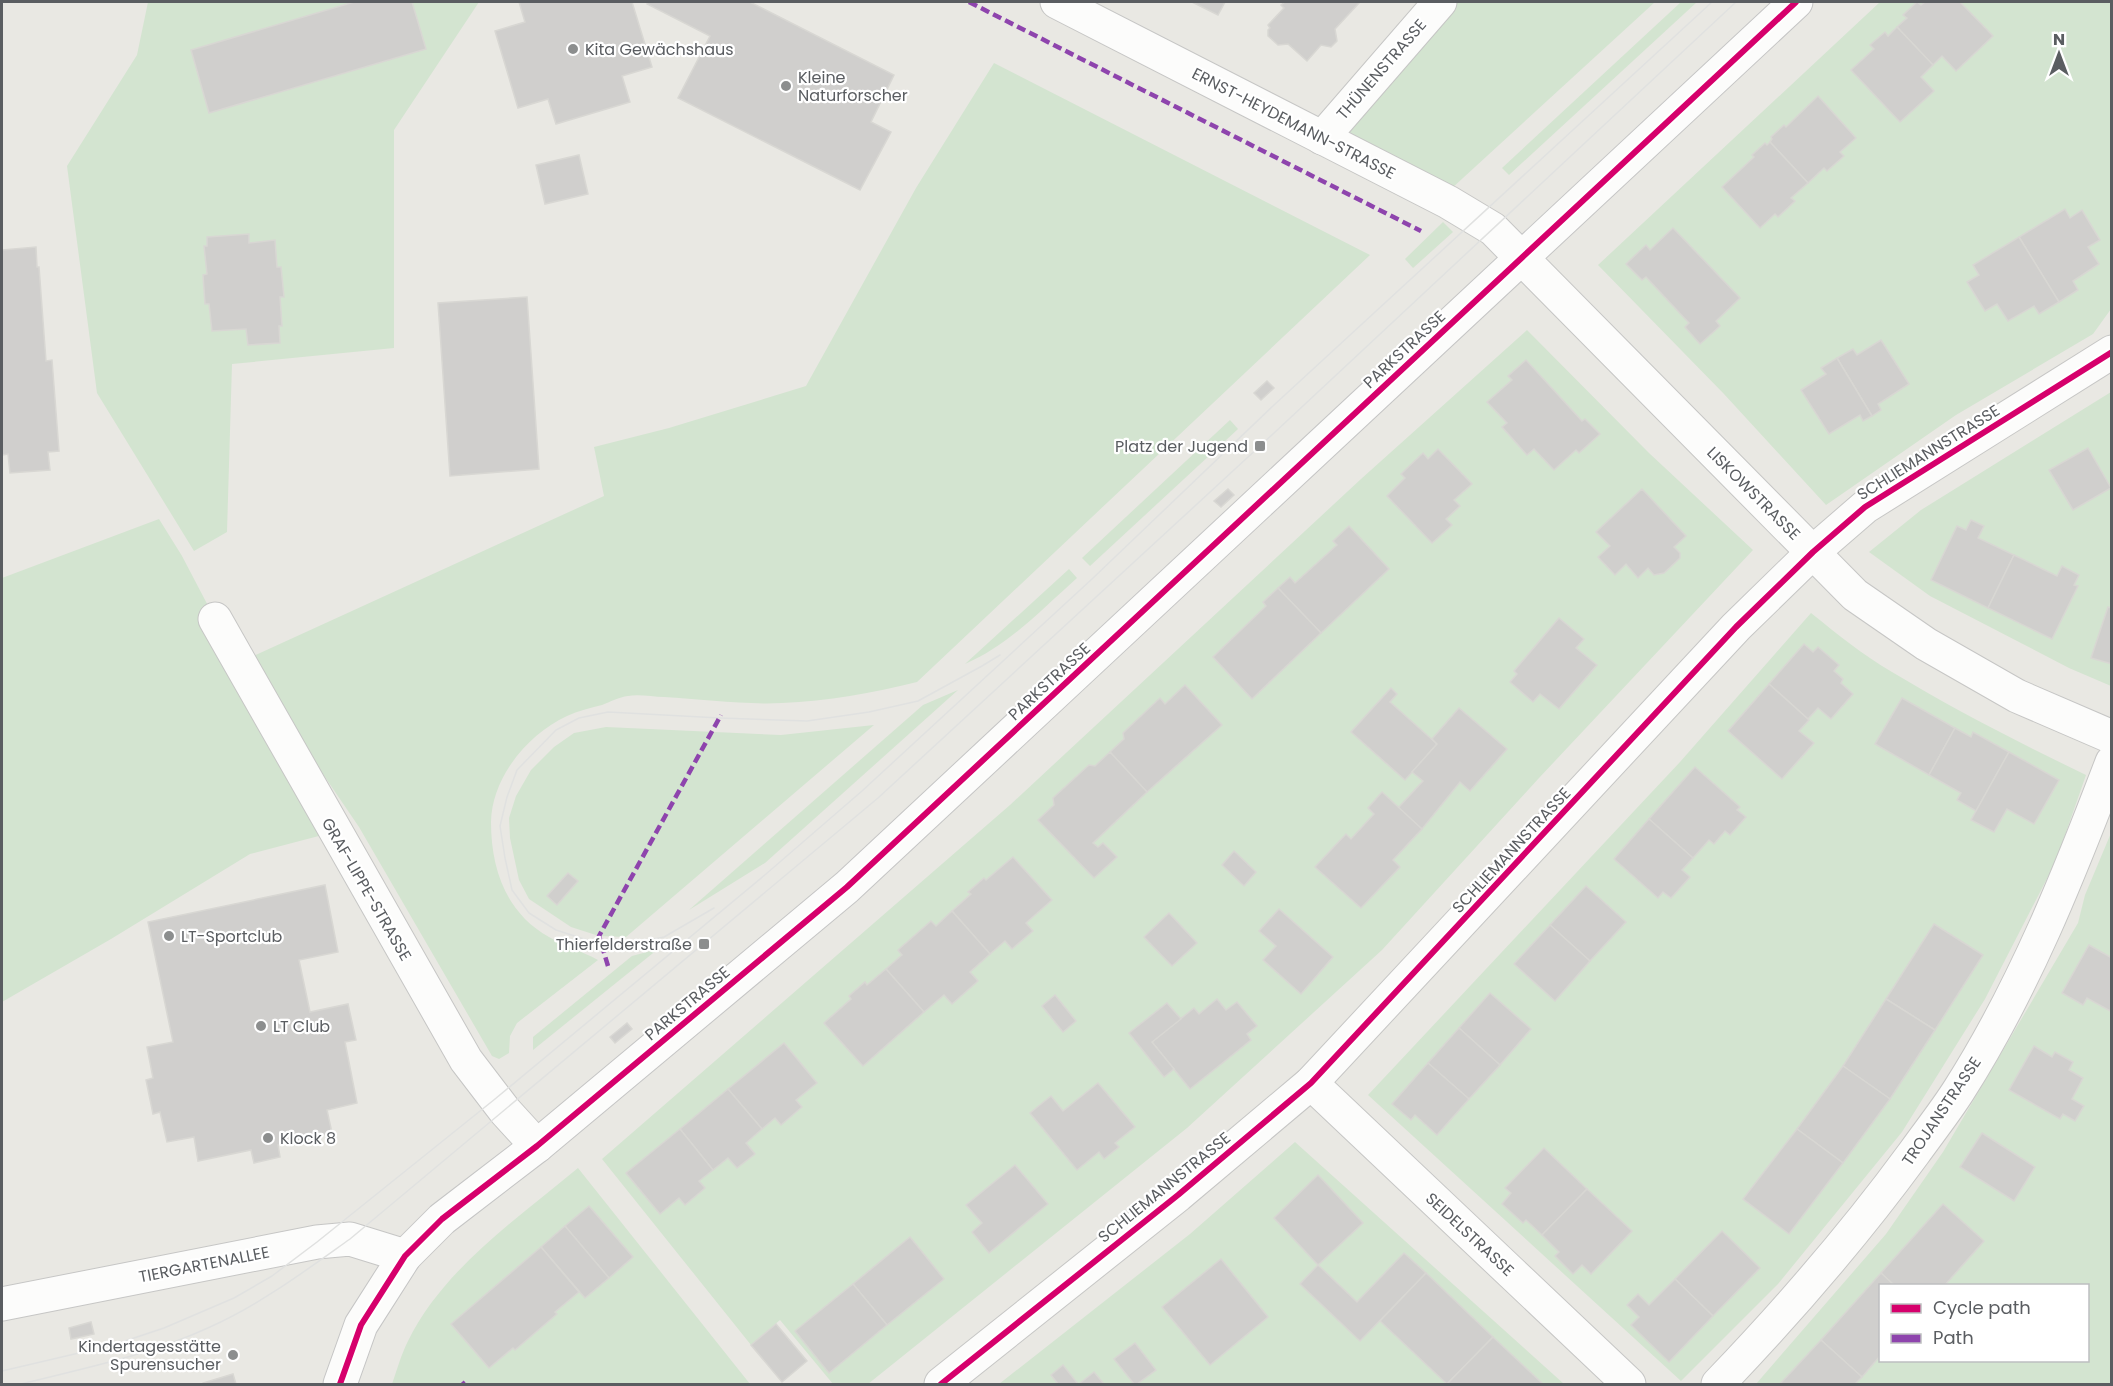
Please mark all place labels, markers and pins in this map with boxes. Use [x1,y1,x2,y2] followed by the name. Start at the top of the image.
[585,38,734,61] place label: Kita Gewächshaus
[566,42,580,56] marker: Kita Gewächshaus
[798,66,908,107] place label: Kleine Naturforscher
[779,79,793,93] marker: Kleine Naturforscher
[1115,435,1248,458] place label: Platz der Jugend
[1253,439,1267,453] marker: Platz der Jugend
[181,925,283,948] place label: LT-Sportclub
[162,929,176,943] marker: LT-Sportclub
[556,933,692,956] place label: Thierfelderstraße
[697,937,711,951] marker: Thierfelderstraße
[273,1015,330,1038] place label: LT Club
[254,1019,268,1033] marker: LT Club
[280,1127,336,1150] place label: Klock 8
[261,1131,275,1145] marker: Klock 8
[78,1335,221,1376] place label: Kindertagesstätte Spurensucher
[226,1348,240,1362] marker: Kindertagesstätte Spurensucher

